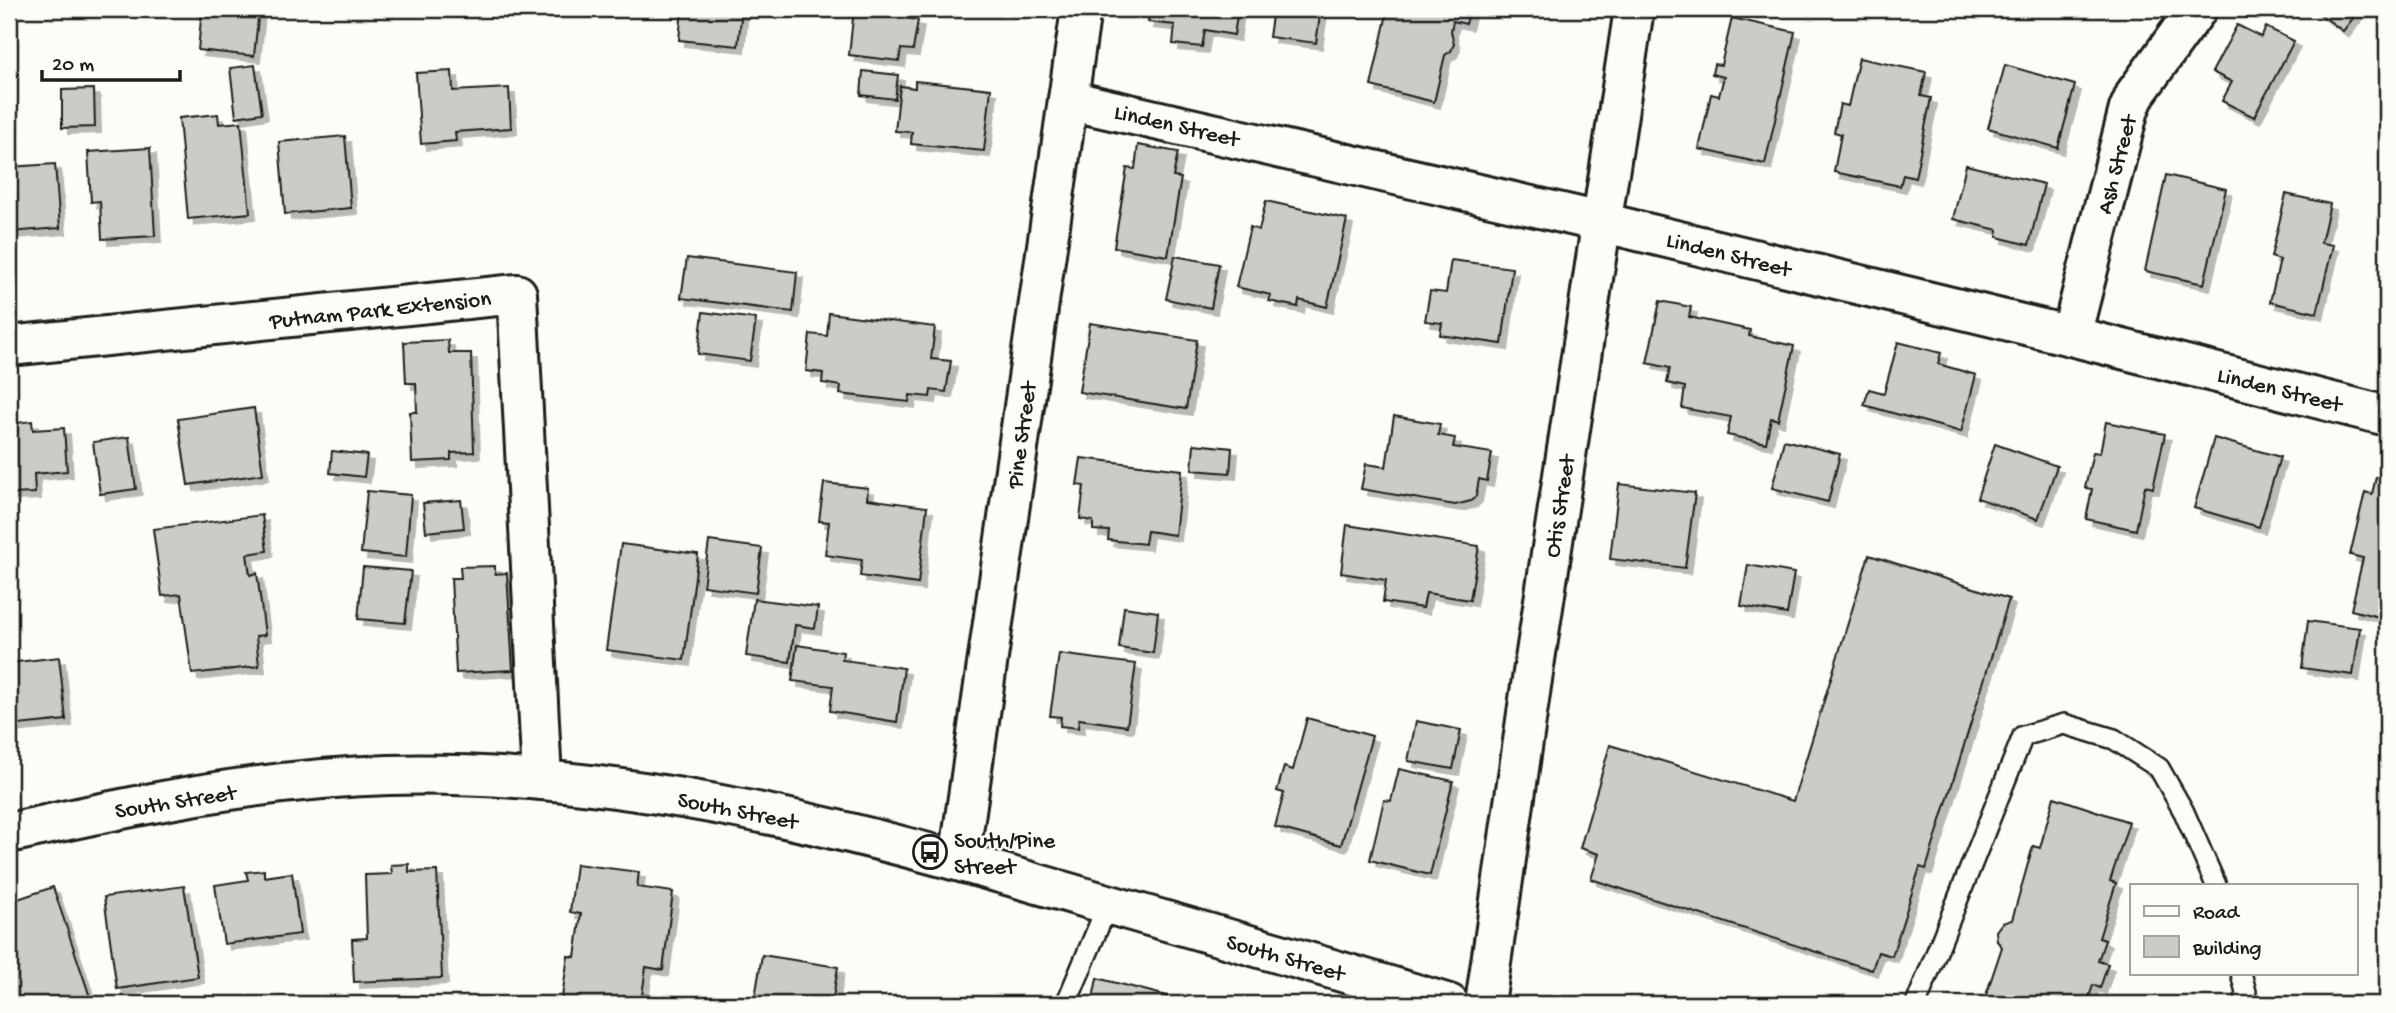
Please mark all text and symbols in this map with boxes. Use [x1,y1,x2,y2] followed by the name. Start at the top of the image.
[42,38,180,82] scale bar
[52,54,94,79] text: 20 m
[1111,100,1243,155] street label: Linden Street
[2092,111,2145,217] street label: Ash Street
[1663,228,1795,285] street label: Linden Street
[267,286,493,337] street label: Putnam Park Extension
[2214,363,2346,420] street label: Linden Street
[1002,379,1045,491] street label: Pine Street
[1540,452,1583,560] street label: Otis Street
[113,780,239,826] street label: South Street
[675,788,801,838] street label: South Street
[954,829,1056,882] place label: South/Pine Street
[911,833,949,871] bus stop icon: South/Pine Street
[2130,884,2358,974] legend
[2193,902,2241,927] text: Road
[1223,930,1349,990] street label: South Street
[2192,938,2262,963] text: Building

